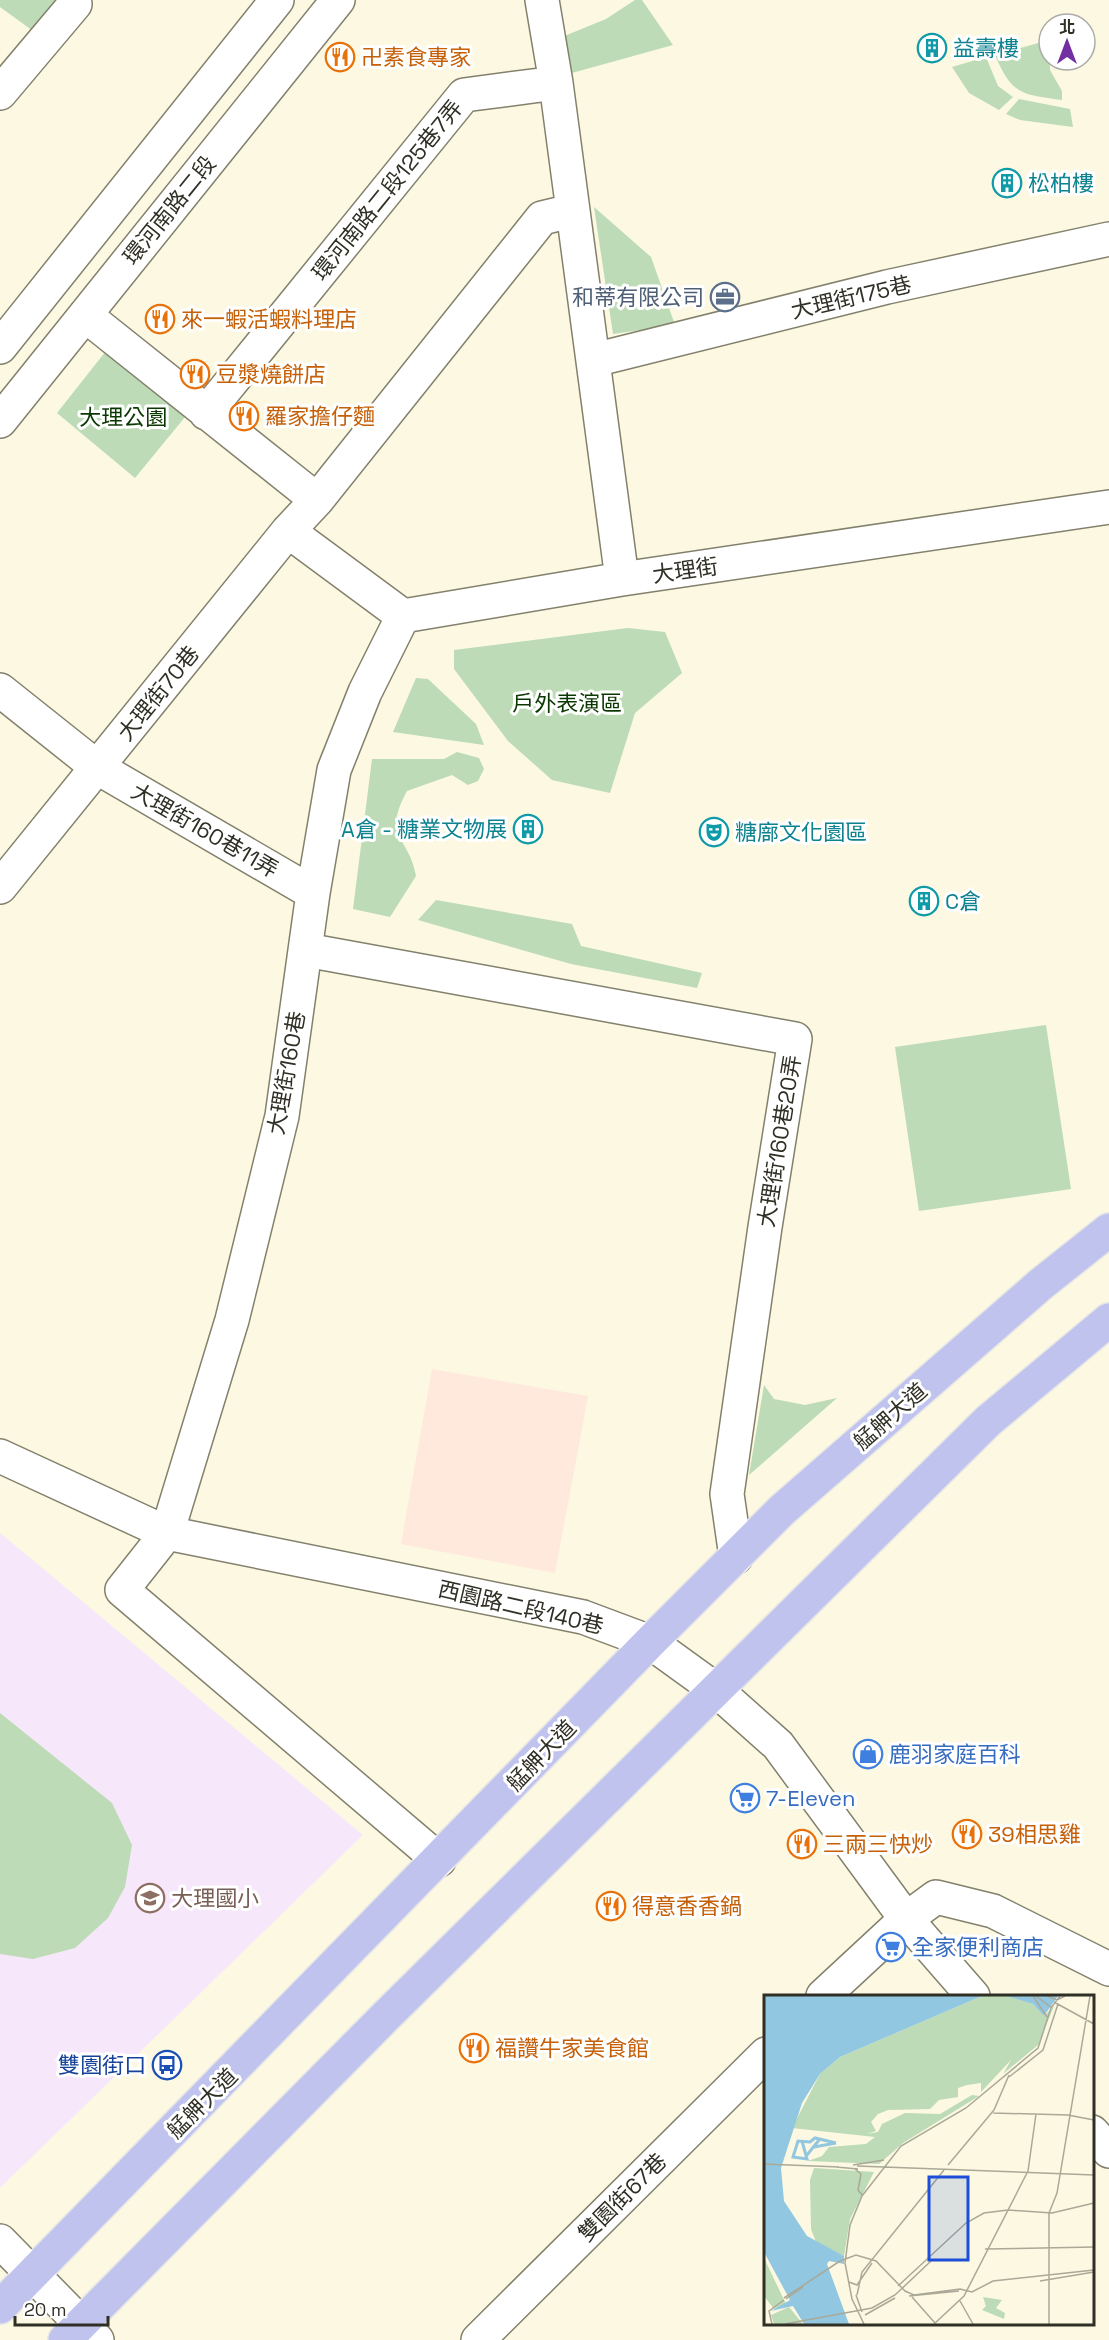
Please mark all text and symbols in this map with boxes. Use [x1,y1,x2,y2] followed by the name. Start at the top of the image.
[1037,12,1097,72] north arrow
[1059,17,1075,38] text: 北
[916,32,948,64] building icon: 益壽樓
[953,34,1019,62] place label: 益壽樓
[324,41,356,73] restaurant icon: 卍素食專家
[361,43,471,71] place label: 卍素食專家
[306,94,468,286] street label: 環河南路二段125巷7弄
[117,150,221,270] street label: 環河南路二段
[991,167,1023,199] building icon: 松柏樓
[1028,169,1094,197] place label: 松柏樓
[788,270,914,324] street label: 大理街175巷
[709,281,741,313] office icon: 和蒂有限公司
[572,283,704,311] place label: 和蒂有限公司
[144,303,176,335] restaurant icon: 來一蝦活蝦料理店
[181,305,357,333] place label: 來一蝦活蝦料理店
[179,358,211,390] restaurant icon: 豆漿燒餅店
[216,360,326,388] place label: 豆漿燒餅店
[228,400,260,432] restaurant icon: 羅家擔仔麵
[265,402,375,430] place label: 羅家擔仔麵
[79,403,167,431] park label: 大理公園
[650,552,720,588] street label: 大理街
[111,640,205,746] street label: 大理街70巷
[512,689,622,717] park label: 戶外表演區
[126,777,284,883] street label: 大理街160巷11弄
[512,813,544,845] building icon: A倉 - 糖業文物展
[341,815,507,843] place label: A倉 - 糖業文物展
[698,816,730,848] theatre icon: 糖廍文化園區
[735,818,867,846] place label: 糖廍文化園區
[908,885,940,917] building icon: C倉
[945,887,981,915] place label: C倉
[261,1009,311,1137] street label: 大理街160巷
[752,1053,806,1229] street label: 大理街160巷20弄
[848,1377,932,1455] street label: 艋舺大道
[435,1574,607,1640] street label: 西園路二段140巷
[500,1714,582,1796] street label: 艋舺大道
[852,1738,884,1770] shop icon: 鹿羽家庭百科
[889,1740,1021,1768] place label: 鹿羽家庭百科
[729,1782,761,1814] supermarket icon: 7-Eleven
[766,1784,855,1812] place label: 7-Eleven
[951,1818,983,1850] restaurant icon: 39相思雞
[988,1820,1081,1848] place label: 39相思雞
[786,1828,818,1860] restaurant icon: 三兩三快炒
[823,1830,933,1858] place label: 三兩三快炒
[134,1882,166,1914] school or university icon: 大理國小
[171,1884,259,1912] place label: 大理國小
[595,1890,627,1922] restaurant icon: 得意香香鍋
[632,1892,742,1920] place label: 得意香香鍋
[875,1931,907,1963] supermarket icon: 全家便利商店
[912,1933,1044,1961] place label: 全家便利商店
[764,1995,1094,2325] inset map
[458,2032,490,2064] restaurant icon: 福讚牛家美食館
[495,2034,649,2062] place label: 福讚牛家美食館
[151,2049,183,2081] bus stop icon: 雙園街口
[58,2051,146,2079] place label: 雙園街口
[161,2062,243,2144] street label: 艋舺大道
[572,2147,672,2247] street label: 雙園街67巷
[15,2289,108,2327] scale bar
[24,2298,67,2321] text: 20 m

